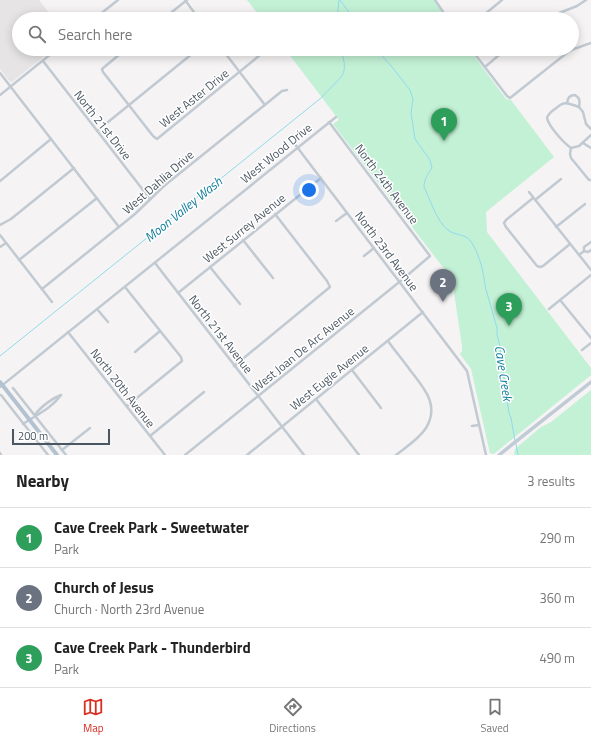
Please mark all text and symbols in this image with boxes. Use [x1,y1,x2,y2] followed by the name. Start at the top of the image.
[12,12,579,56] search box
[26,23,48,45] icon: search
[58,23,132,46] text: Search here
[155,64,233,132] street label: West Aster Drive
[70,86,136,164] street label: North 21st Drive
[431,108,457,141] pin: 1
[236,118,316,188] street label: West Wood Drive
[350,140,424,228] street label: North 24th Avenue
[118,146,198,218] street label: West Dahlia Drive
[140,171,227,247] water label: Moon Valley Wash
[299,180,319,200] your location
[198,189,290,267] street label: West Surrey Avenue
[351,207,423,295] street label: North 23rd Avenue
[430,269,456,302] pin: 2
[184,291,258,377] street label: North 21st Avenue
[496,293,522,326] pin: 3
[248,302,358,396] street label: West Joan De Arc Avenue
[285,339,373,415] street label: West Eugie Avenue
[86,344,160,432] street label: North 20th Avenue
[490,344,519,404] water label: Cave Creek
[12,427,110,446] scale bar
[18,428,48,444] text: 200 m
[16,468,69,494] text: Nearby
[527,471,575,491] text: 3 results
[54,516,249,539] text: Cave Creek Park - Sweetwater
[25,528,33,548] text: 1
[539,528,575,548] text: 290 m
[54,539,79,559] text: Park
[54,576,154,599] text: Church of Jesus
[25,588,33,608] text: 2
[539,588,575,608] text: 360 m
[54,599,204,619] text: Church · North 23rd Avenue
[54,636,251,659] text: Cave Creek Park - Thunderbird
[25,648,33,668] text: 3
[539,648,575,668] text: 490 m
[54,659,79,679] text: Park
[82,696,104,736] tab: Map
[269,696,316,736] tab: Directions
[481,696,509,736] tab: Saved

